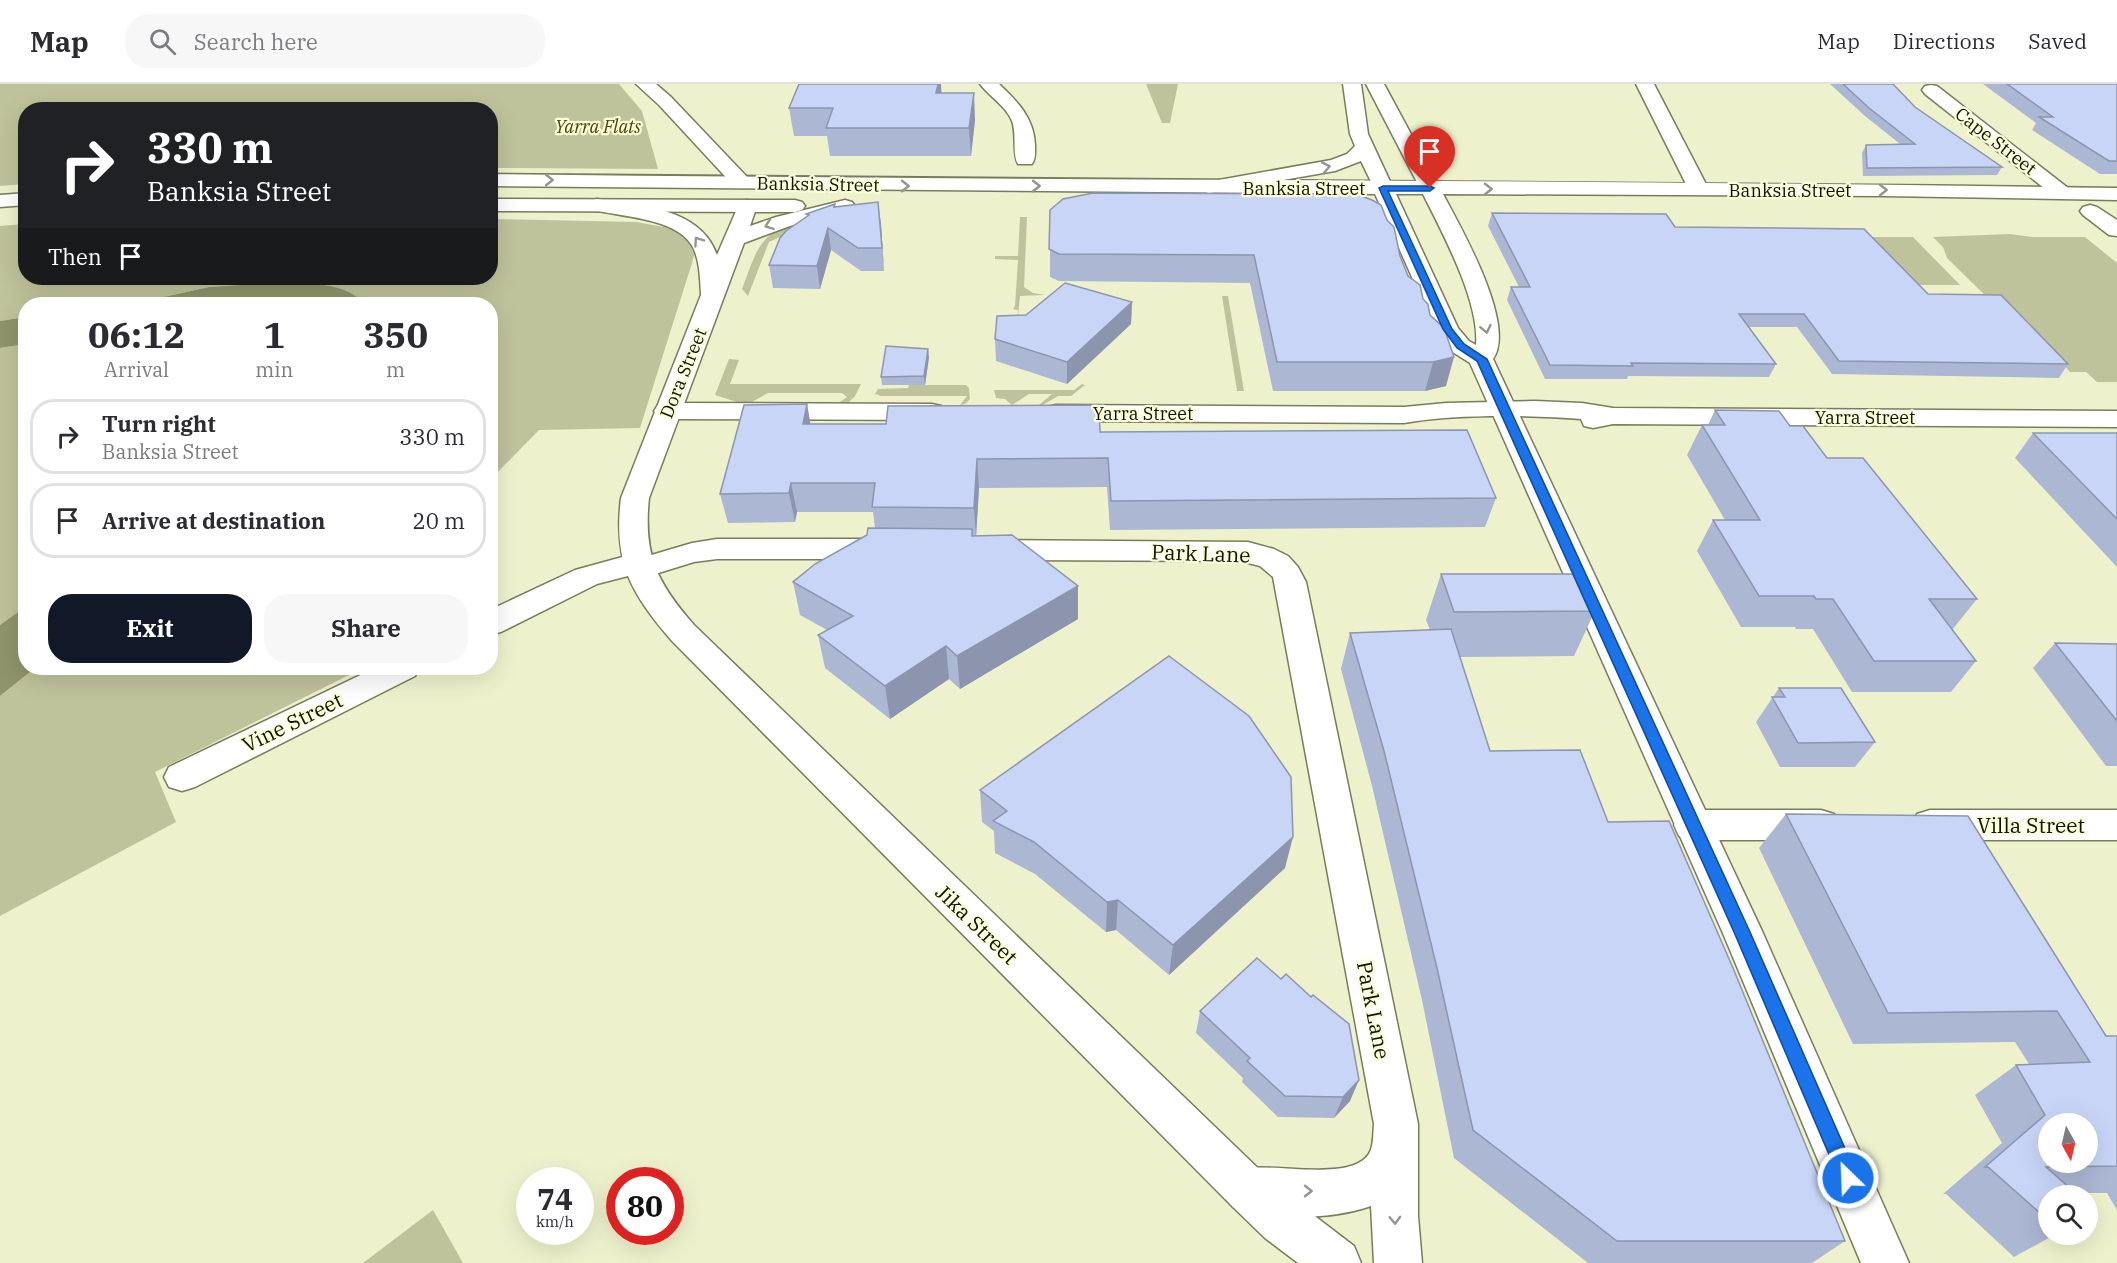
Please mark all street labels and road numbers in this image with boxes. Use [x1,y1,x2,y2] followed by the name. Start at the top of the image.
[1951,102,2041,180] street label: Cape Street
[756,171,880,197] street label: Banksia Street
[1243,177,1365,200] street label: Banksia Street
[1729,179,1851,202] street label: Banksia Street
[654,324,712,422] street label: Dora Street
[1093,402,1193,425] street label: Yarra Street
[1815,406,1915,429] street label: Yarra Street
[1151,537,1251,569] street label: Park Lane
[237,686,347,758] street label: Vine Street
[1977,811,2085,839] street label: Villa Street
[930,878,1024,970] street label: Jika Street
[1351,959,1397,1061] street label: Park Lane

